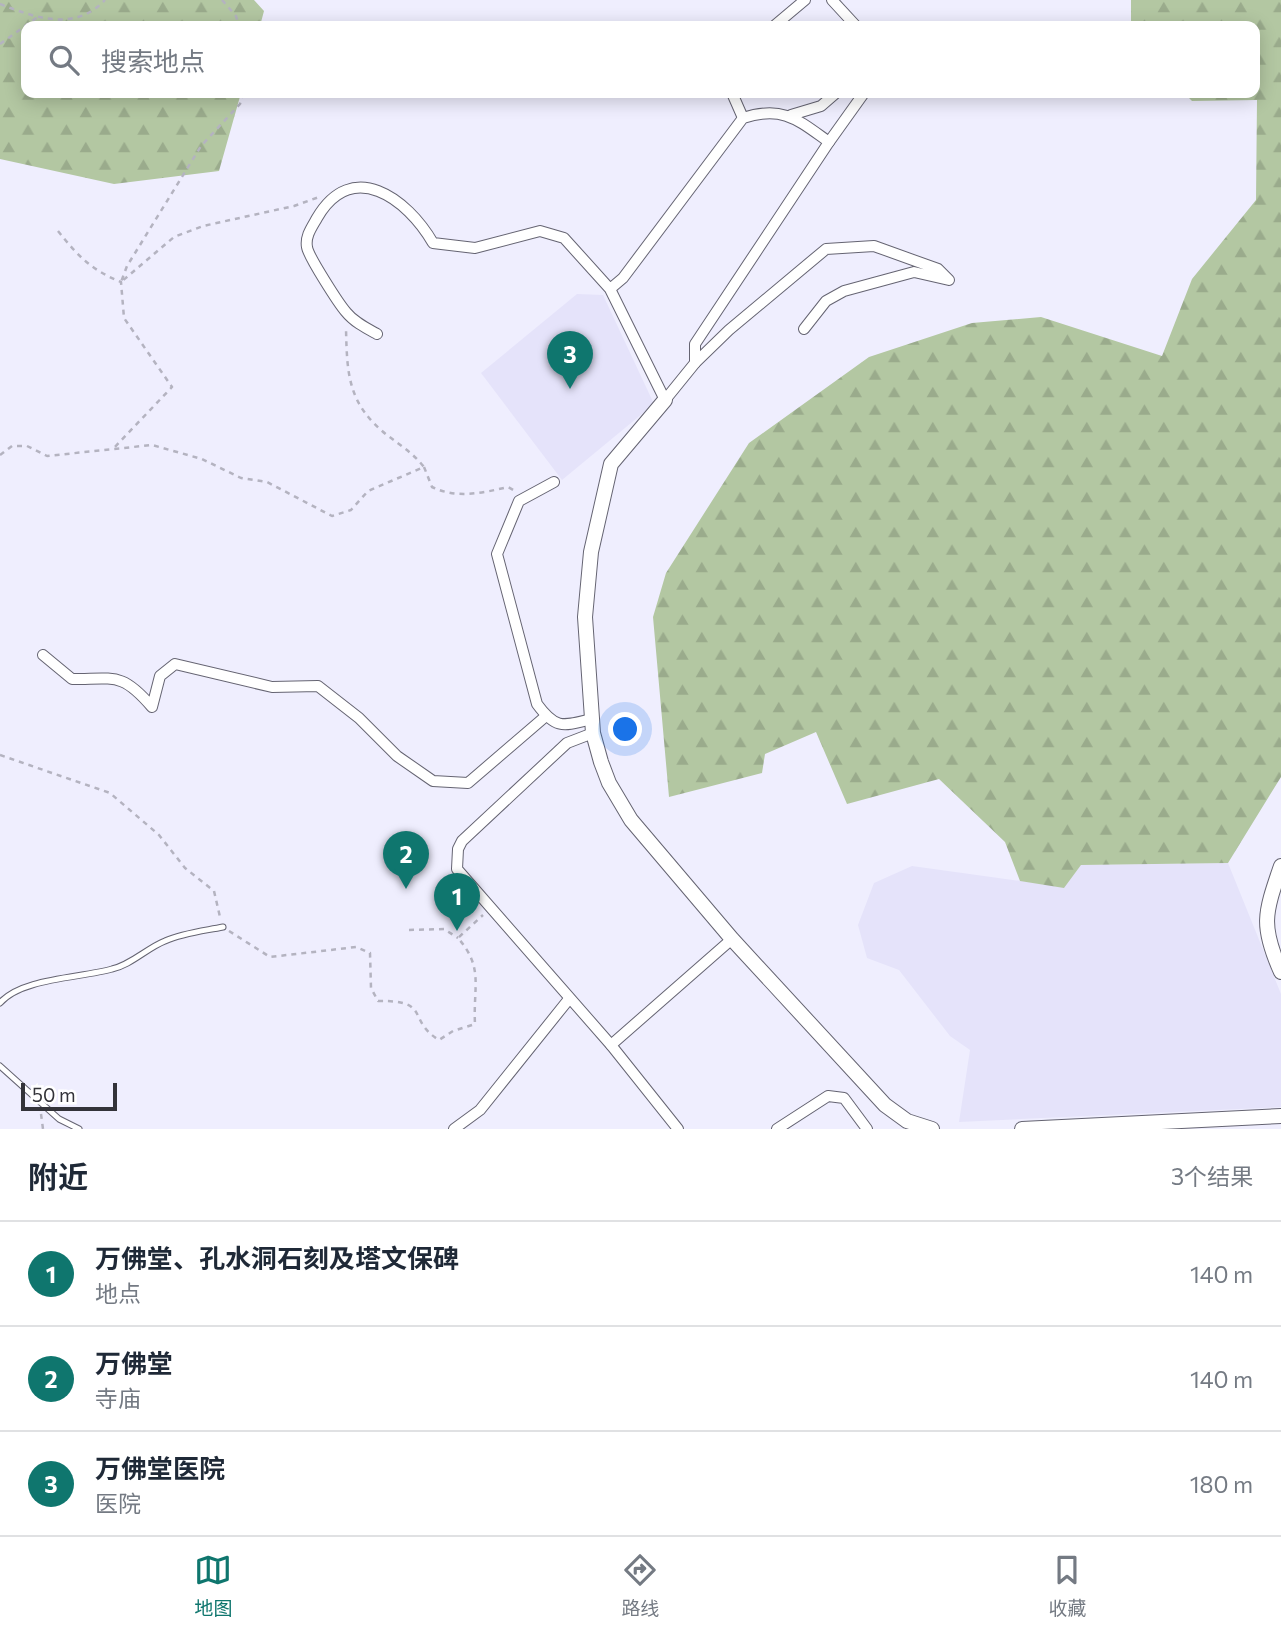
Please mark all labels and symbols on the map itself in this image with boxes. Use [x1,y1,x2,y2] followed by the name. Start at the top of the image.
[547,331,593,389] pin: 3
[608,712,642,746] your location
[383,831,429,889] pin: 2
[434,873,480,931] pin: 1
[21,1080,117,1112] scale bar

